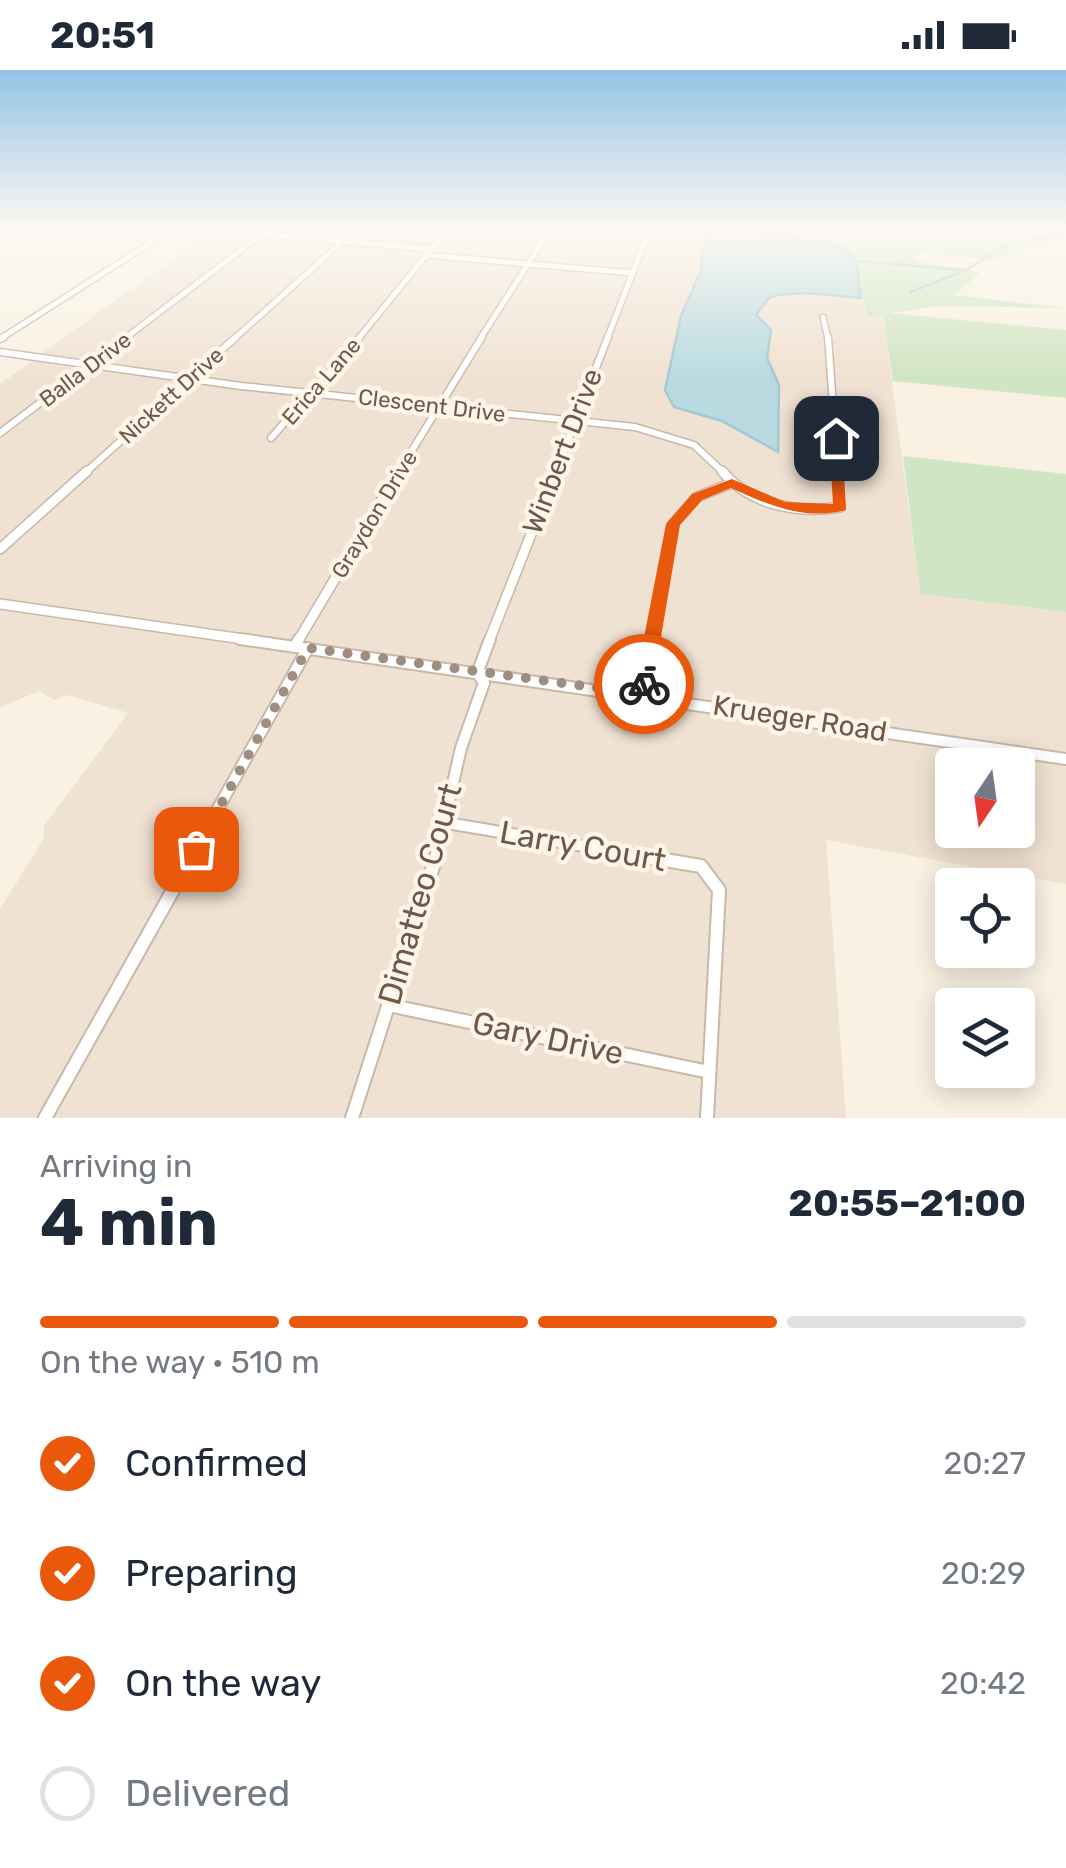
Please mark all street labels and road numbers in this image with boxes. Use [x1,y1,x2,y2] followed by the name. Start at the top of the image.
[34,326,137,413] street label: Balla Drive
[276,332,367,431] street label: Erica Lane
[113,341,229,449] street label: Nickett Drive
[516,364,609,538] street label: Winbert Drive
[357,383,507,428] street label: Clescent Drive
[326,446,423,583] street label: Graydon Drive
[711,688,889,749] street label: Krueger Road
[370,779,470,1009] street label: Dimatteo Court
[497,813,669,879] street label: Larry Court
[469,1003,627,1073] street label: Gary Drive

